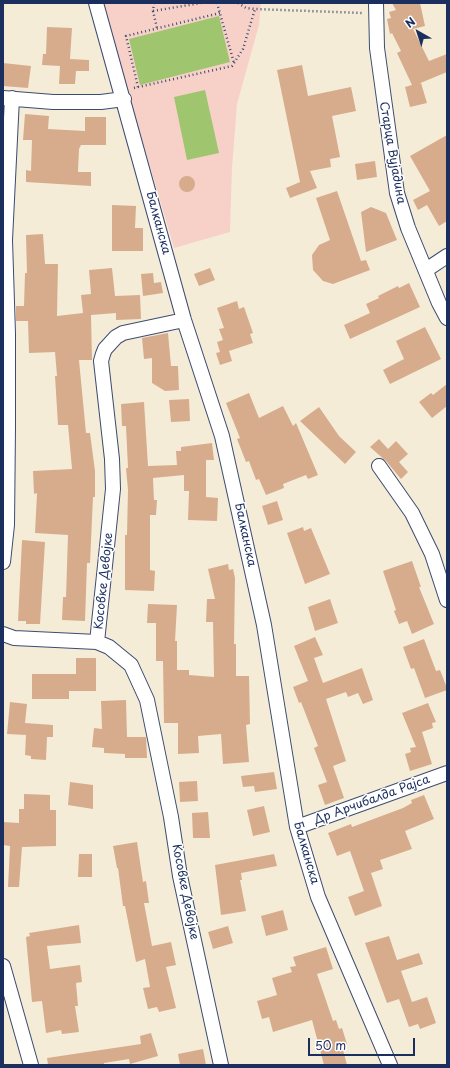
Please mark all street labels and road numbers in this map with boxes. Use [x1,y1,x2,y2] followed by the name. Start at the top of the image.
[376,101,408,205] street label: Старца Вујадина
[143,190,173,256] street label: Балканска
[231,502,259,568] street label: Балканска
[92,532,116,630] street label: Косовке Девојке
[312,772,432,828] street label: Др Арчибалда Рајса
[290,820,322,886] street label: Балканска
[169,843,201,941] street label: Косовке Девојке

